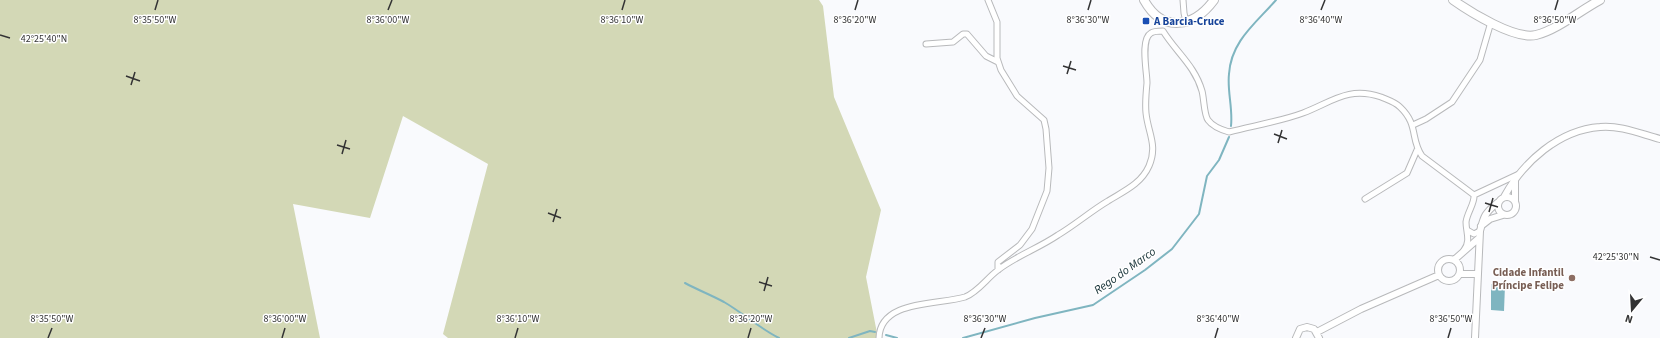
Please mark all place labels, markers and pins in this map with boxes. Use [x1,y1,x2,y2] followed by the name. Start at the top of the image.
[1153,14,1225,29] place label: A Barcia-Cruce
[1141,16,1151,26] marker: A Barcia-Cruce
[1492,265,1565,293] place label: Cidade Infantil Príncipe Felipe
[1567,273,1577,283] marker: Cidade Infantil Príncipe Felipe

